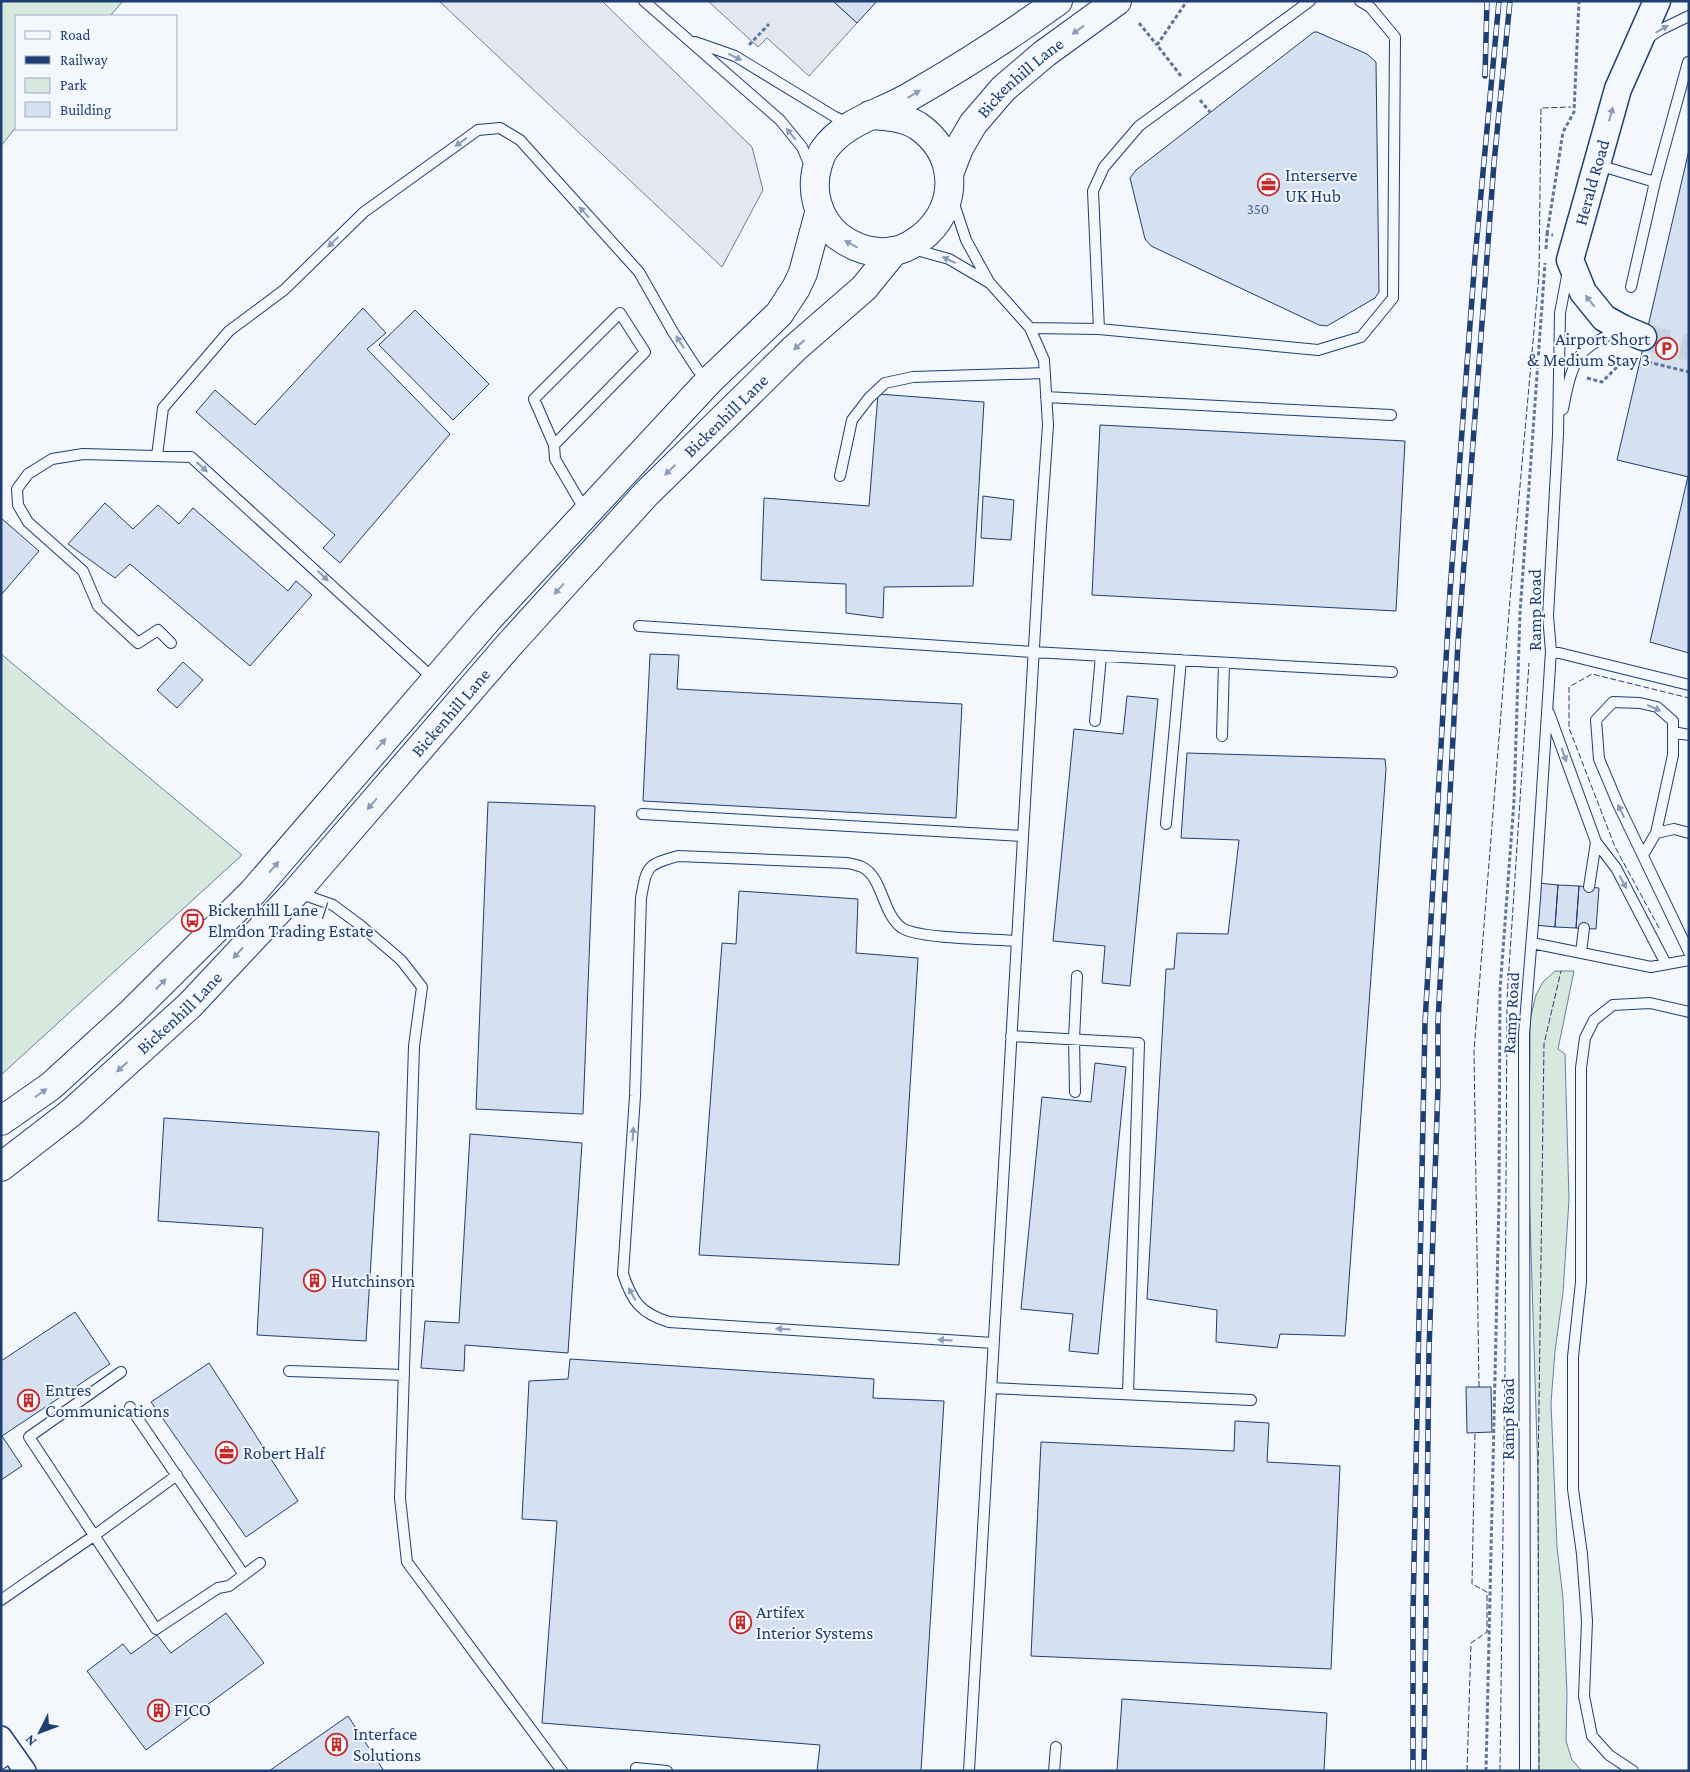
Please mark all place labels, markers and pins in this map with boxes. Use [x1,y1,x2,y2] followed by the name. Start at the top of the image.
[1285,165,1358,206] place label: Interserve UK Hub
[1257,173,1281,197] office icon: Interserve UK Hub
[1527,329,1651,370] place label: Airport Short & Medium Stay 3
[1654,337,1678,361] parking icon: Airport Short & Medium Stay 3
[208,900,373,941] place label: Bickenhill Lane / Elmdon Trading Estate
[180,908,204,932] bus stop icon: Bickenhill Lane / Elmdon Trading Estate
[303,1269,327,1293] building icon: Hutchinson
[331,1271,416,1291] place label: Hutchinson
[45,1380,169,1421] place label: Entres Communications
[17,1388,41,1412] building icon: Entres Communications
[215,1441,239,1465] office icon: Robert Half
[243,1443,326,1463] place label: Robert Half
[756,1602,873,1643] place label: Artifex Interior Systems
[728,1610,752,1634] building icon: Artifex Interior Systems
[146,1698,170,1722] building icon: FICO
[174,1700,211,1720] place label: FICO
[353,1724,421,1765] place label: Interface Solutions
[325,1732,349,1756] building icon: Interface Solutions

